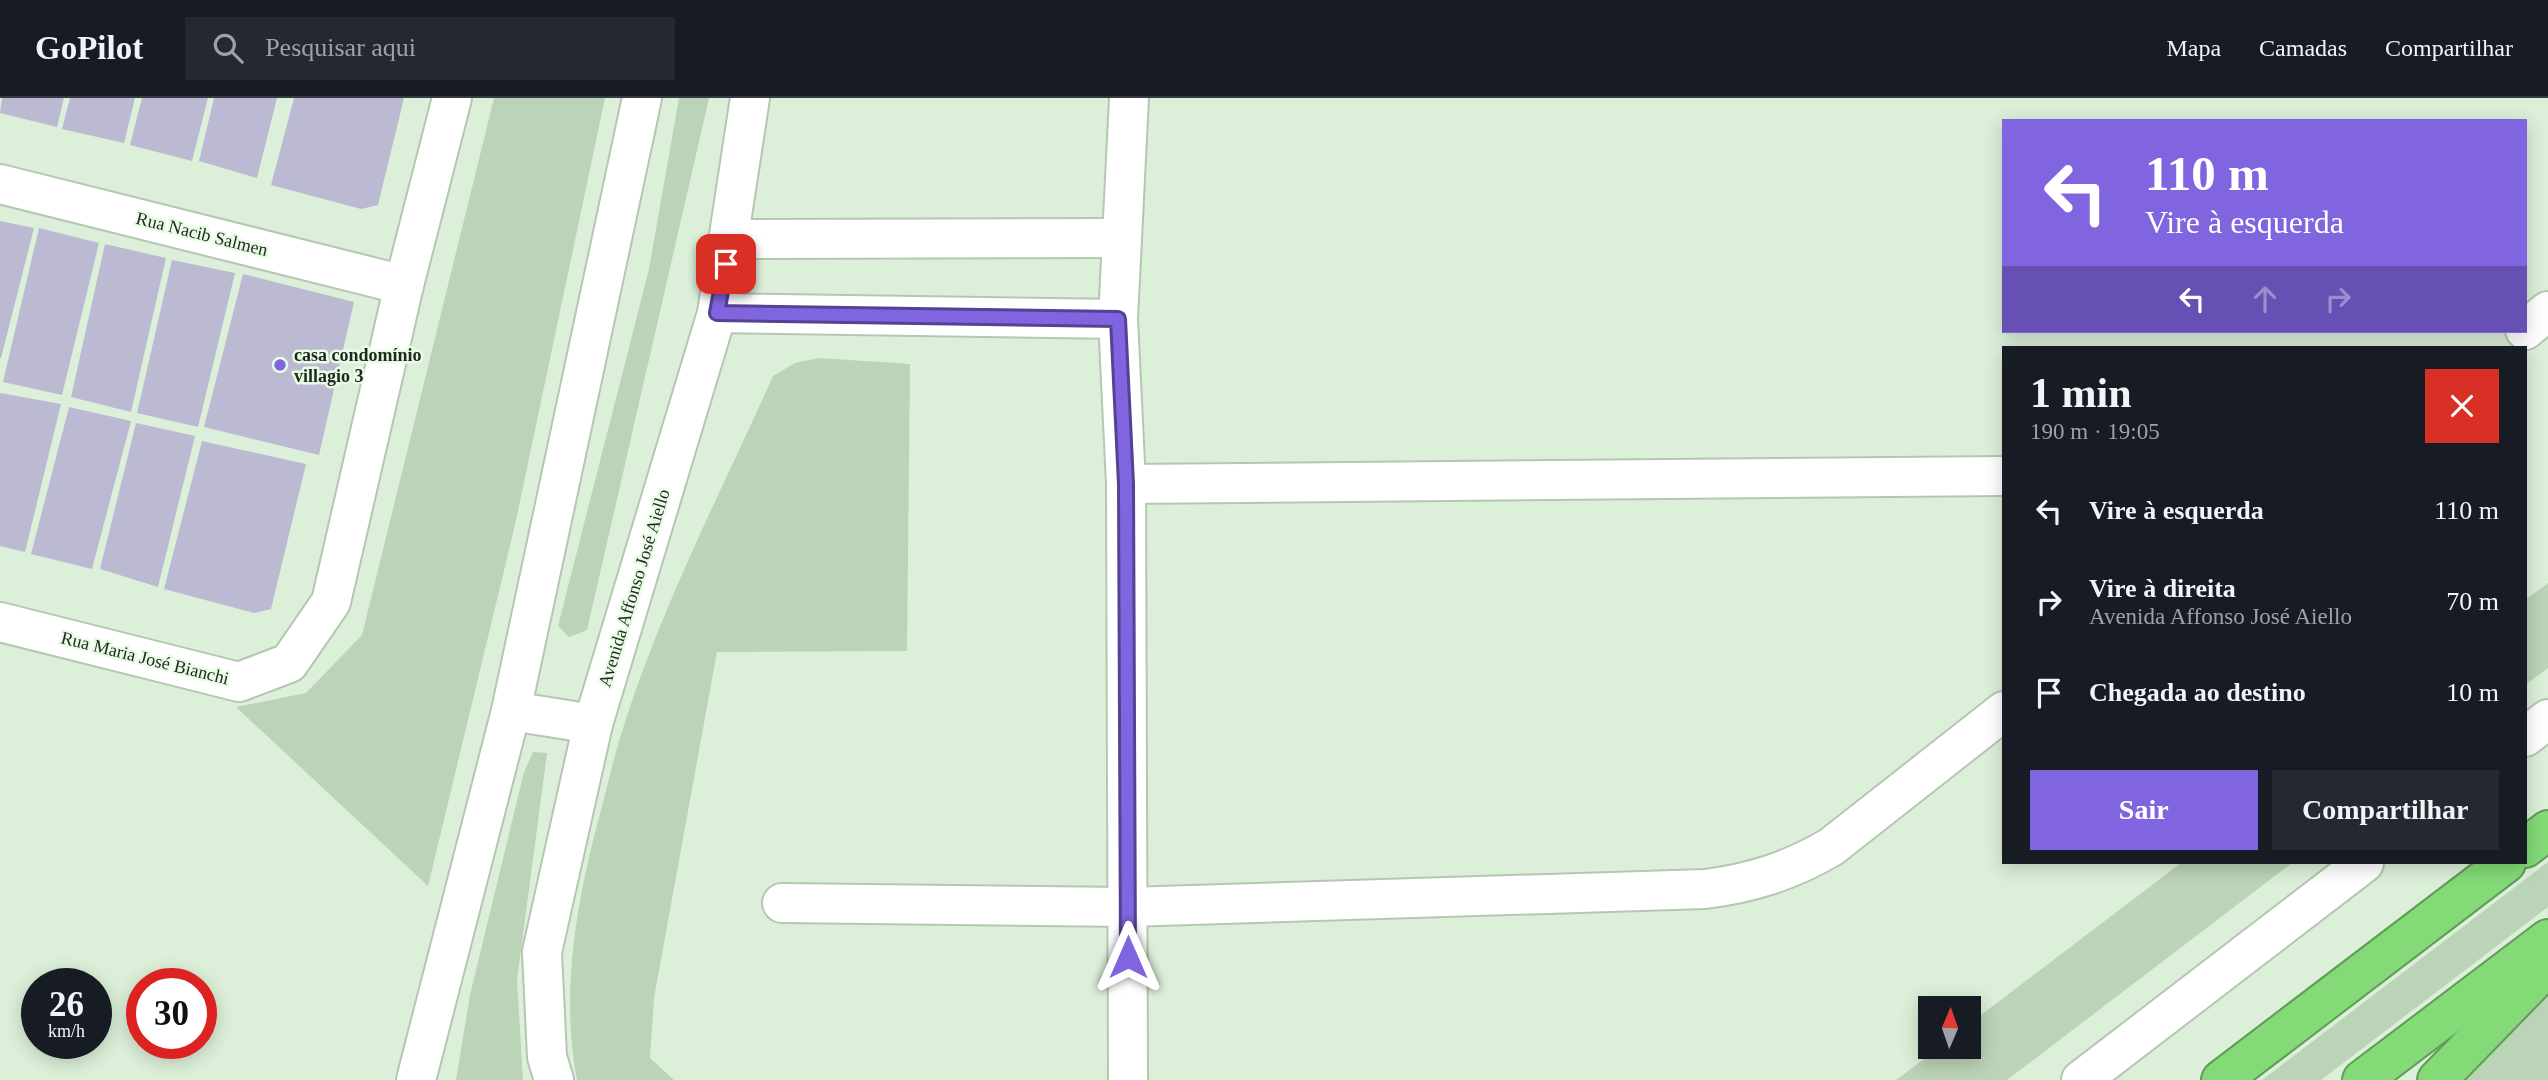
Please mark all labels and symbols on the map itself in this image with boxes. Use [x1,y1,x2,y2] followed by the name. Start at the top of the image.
[134,208,270,260] street label: Rua Nacib Salmen
[696,234,756,294] pin
[294,345,422,386] place label: casa condomínio villagio 3
[272,357,288,373] marker: casa condomínio villagio 3
[594,487,674,689] street label: Avenida Affonso José Aiello
[59,627,231,689] street label: Rua Maria José Bianchi
[1091,920,1165,994] position arrow
[126,968,217,1059] speed limit sign: 30
[1918,996,1981,1059] north arrow

